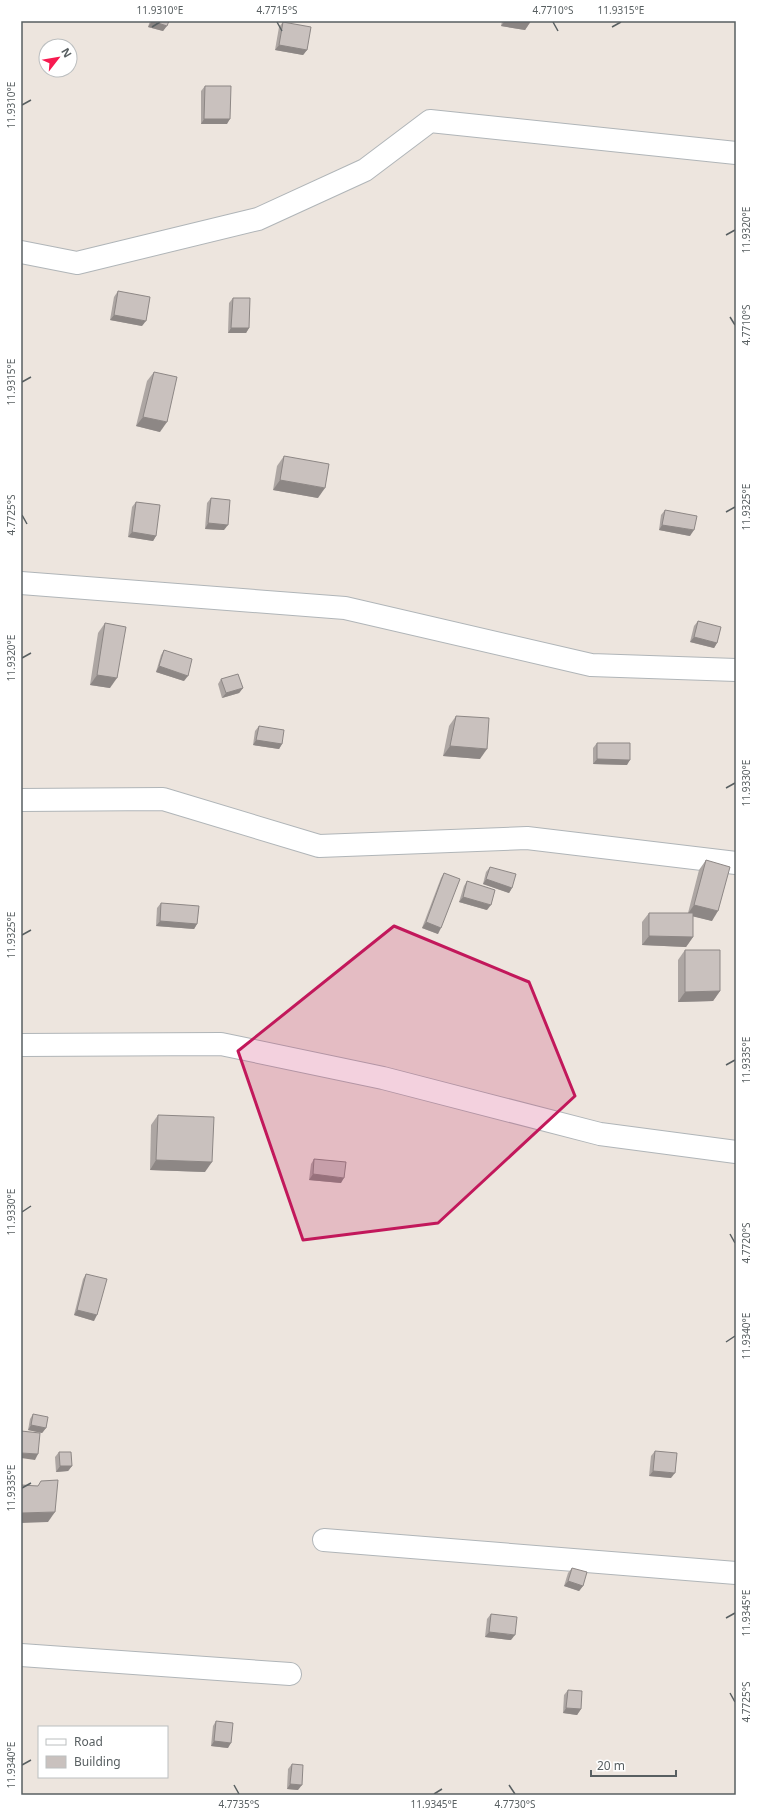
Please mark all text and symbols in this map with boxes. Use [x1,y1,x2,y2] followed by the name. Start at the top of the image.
[137,3,183,17] text: 11.9310°E
[256,3,298,17] text: 4.7715°S
[532,3,574,17] text: 4.7710°S
[598,3,644,17] text: 11.9315°E
[38,38,78,78] north arrow
[58,45,76,60] text: N
[4,82,18,128] text: 11.9310°E
[739,207,753,253] text: 11.9320°E
[739,304,753,346] text: 4.7710°S
[4,359,18,405] text: 11.9315°E
[739,484,753,530] text: 11.9325°E
[4,494,18,536] text: 4.7725°S
[4,635,18,681] text: 11.9320°E
[739,760,753,806] text: 11.9330°E
[4,912,18,958] text: 11.9325°E
[739,1037,753,1083] text: 11.9335°E
[4,1189,18,1235] text: 11.9330°E
[739,1222,753,1264] text: 4.7720°S
[739,1313,753,1359] text: 11.9340°E
[4,1465,18,1511] text: 11.9335°E
[739,1590,753,1636] text: 11.9345°E
[739,1681,753,1723] text: 4.7725°S
[38,1726,168,1778] legend
[74,1733,103,1750] text: Road
[4,1742,18,1788] text: 11.9340°E
[591,1752,676,1778] scale bar
[74,1753,121,1770] text: Building
[597,1757,625,1774] text: 20 m
[218,1797,260,1811] text: 4.7735°S
[411,1797,457,1811] text: 11.9345°E
[494,1797,536,1811] text: 4.7730°S

